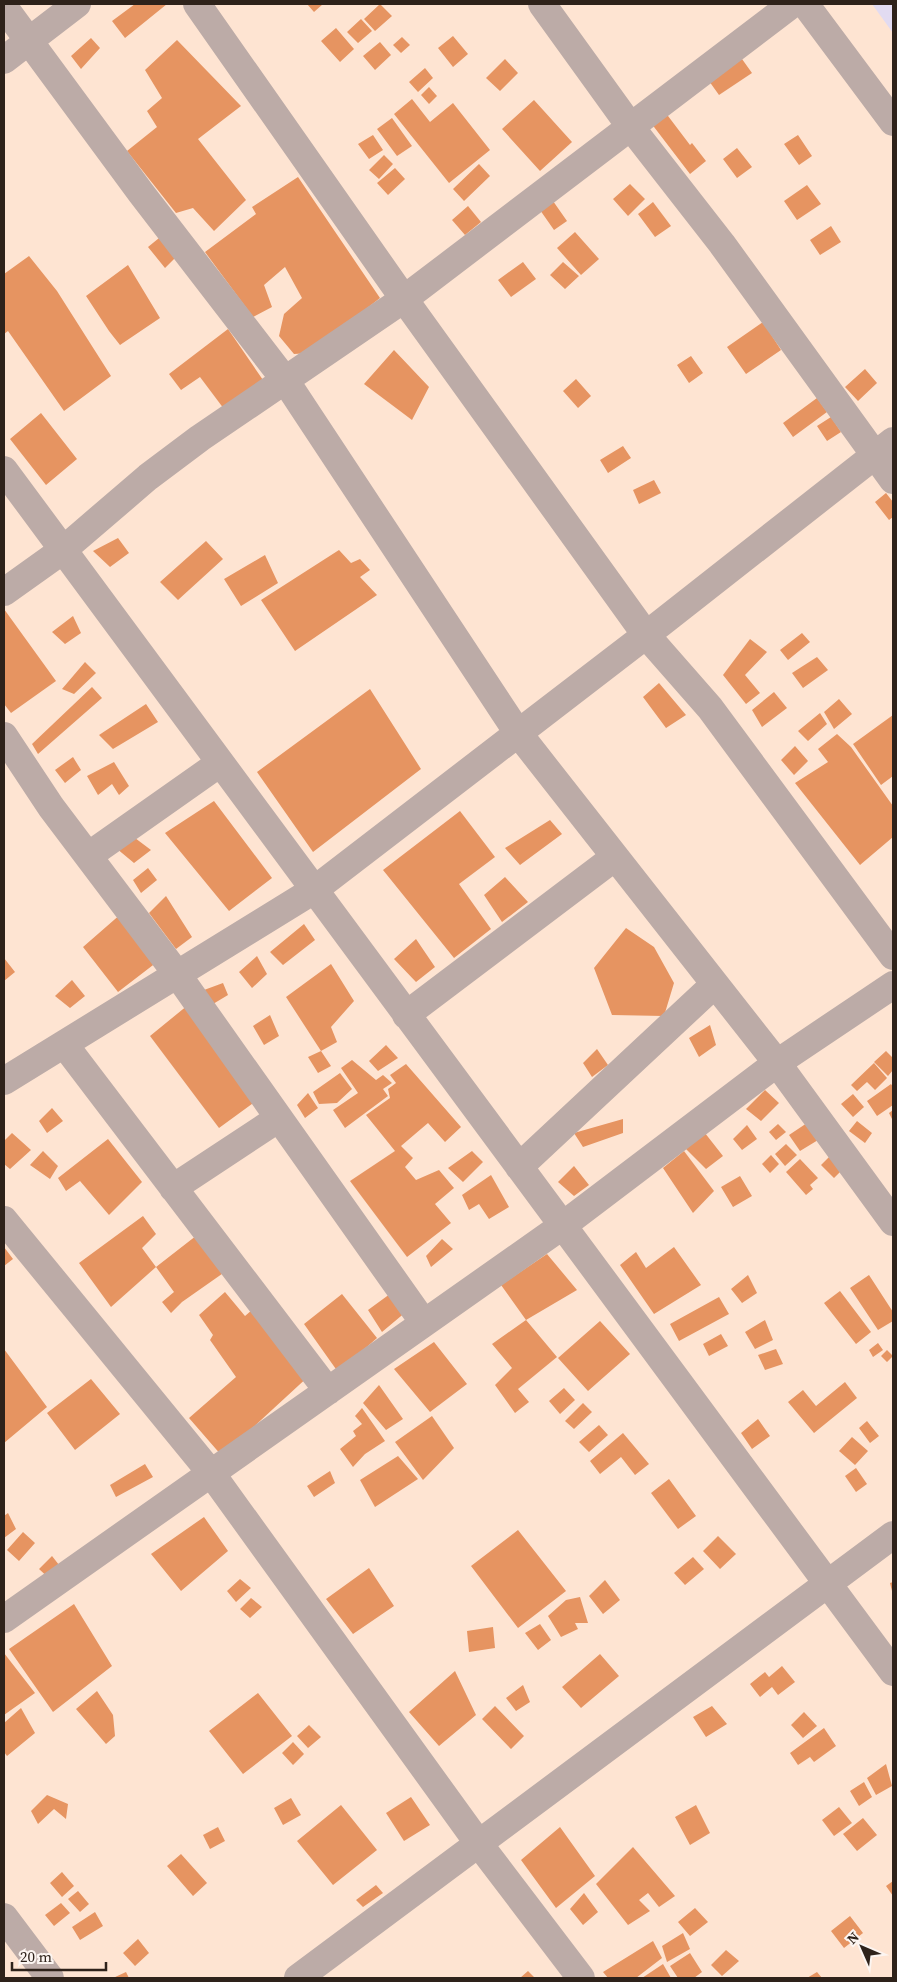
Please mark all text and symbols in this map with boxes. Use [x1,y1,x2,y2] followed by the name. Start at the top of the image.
[837,1922,887,1972] north arrow
[842,1927,863,1948] text: N
[12,1940,106,1972] scale bar
[20,1946,52,1967] text: 20 m

